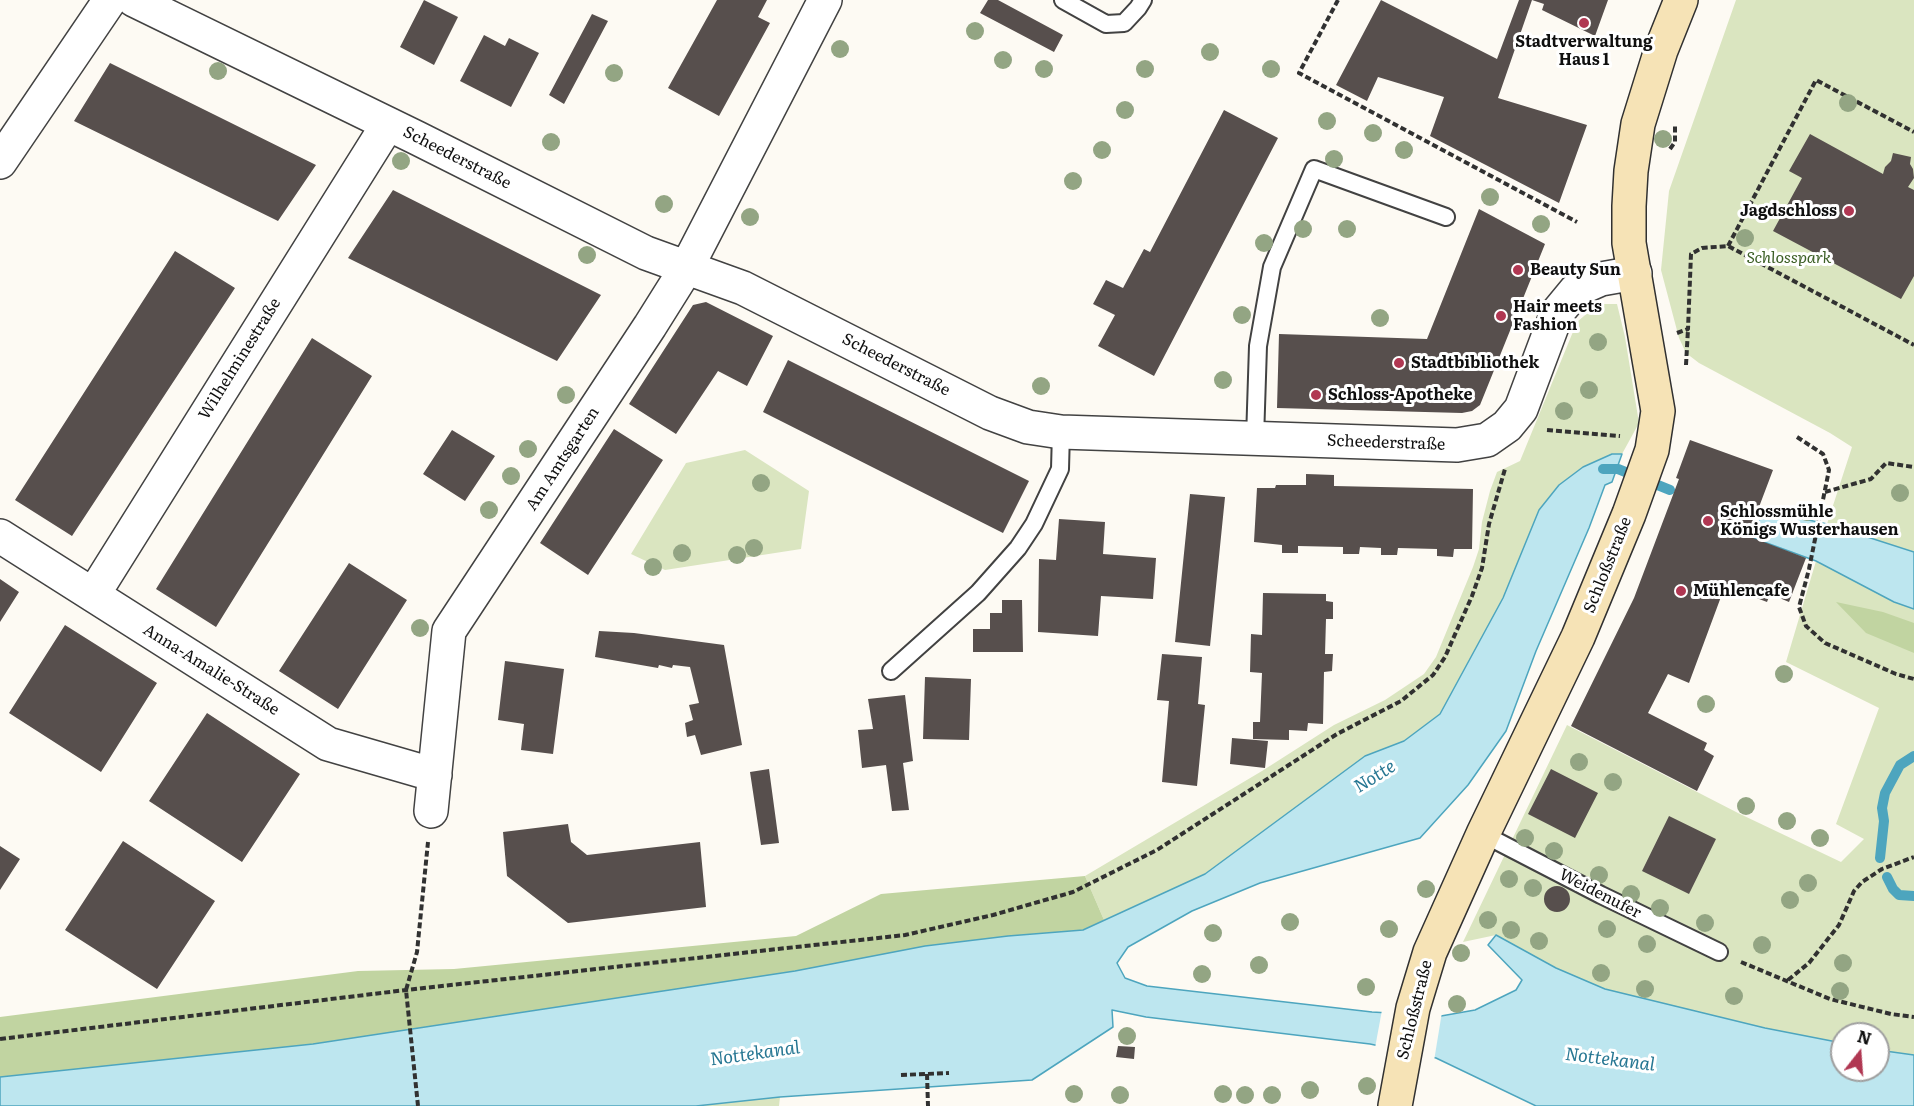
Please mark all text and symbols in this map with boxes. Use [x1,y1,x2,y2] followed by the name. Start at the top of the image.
[1577,16,1591,30] marker: Stadtverwaltung Haus 1
[1515,32,1653,70] place label: Stadtverwaltung Haus 1
[400,123,514,193] street label: Scheederstraße
[1740,201,1837,221] place label: Jagdschloss
[1842,204,1856,218] marker: Jagdschloss
[1747,248,1831,268] park label: Schlosspark
[1530,260,1621,280] place label: Beauty Sun
[1511,263,1525,277] marker: Beauty Sun
[195,295,285,423] street label: Wilhelminestraße
[1513,297,1602,335] place label: Hair meets Fashion
[1494,309,1508,323] marker: Hair meets Fashion
[839,330,953,400] street label: Scheederstraße
[1411,353,1539,373] place label: Stadtbibliothek
[1392,356,1406,370] marker: Stadtbibliothek
[1328,385,1473,405] place label: Schloss-Apotheke
[1309,388,1323,402] marker: Schloss-Apotheke
[522,403,604,515] street label: Am Amtsgarten
[1326,431,1446,455] street label: Scheederstraße
[1720,502,1899,540] place label: Schlossmühle Königs Wusterhausen
[1580,514,1636,616] street label: Schloßstraße
[1701,514,1715,528] marker: Schlossmühle Königs Wusterhausen
[1693,581,1789,601] place label: Mühlencafe
[1674,584,1688,598] marker: Mühlencafe
[139,620,283,720] street label: Anna-Amalie-Straße
[1350,756,1400,798] water label: Notte
[1556,865,1644,923] street label: Weidenufer
[1393,958,1437,1062] street label: Schloßstraße
[1830,1022,1890,1082] north arrow
[1855,1023,1875,1050] text: N
[709,1037,801,1071] water label: Nottekanal
[1564,1044,1656,1076] water label: Nottekanal

